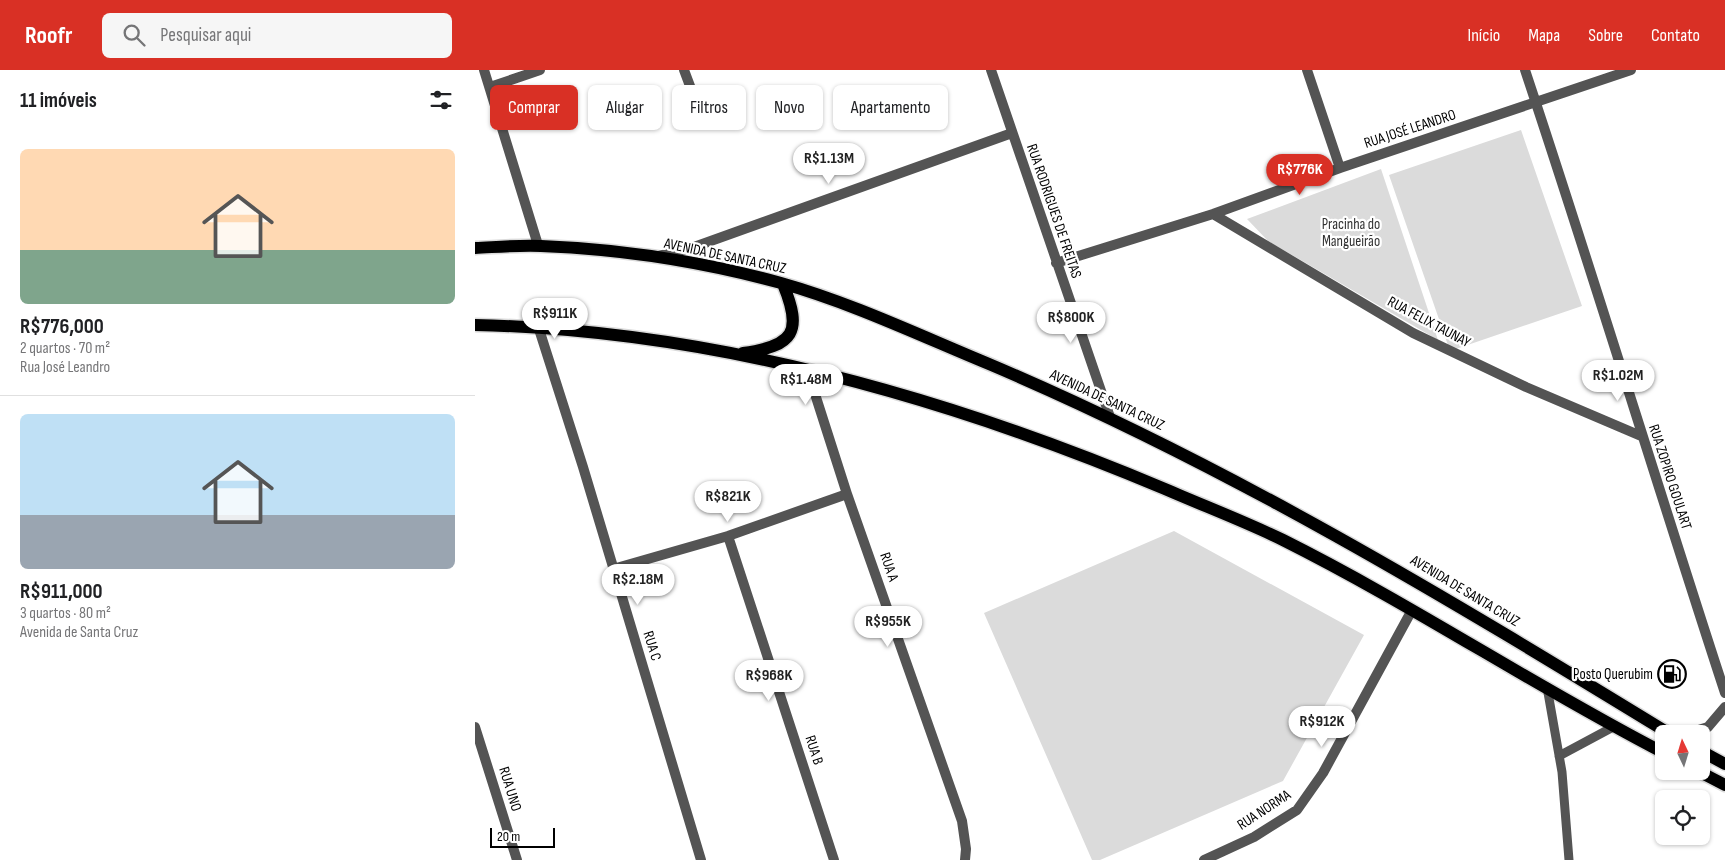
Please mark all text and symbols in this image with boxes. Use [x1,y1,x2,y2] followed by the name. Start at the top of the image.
[102,13,452,58] search box
[25,21,72,50] text: Roofr
[120,21,148,49] icon: search
[160,24,251,47] text: Pesquisar aqui
[1468,25,1500,46] text: Início
[1528,25,1560,46] text: Mapa
[1588,25,1623,46] text: Sobre
[1651,25,1700,46] text: Contato
[490,85,578,130] chip: Comprar
[588,85,662,130] chip: Alugar
[672,85,746,130] chip: Filtros
[756,85,823,130] chip: Novo
[833,85,948,130] chip: Apartamento
[427,86,455,114] icon: filters
[20,88,97,113] text: 11 imóveis
[1362,105,1458,153] street label: RUA JOSÉ LEANDRO
[1022,141,1086,281] street label: RUA RODRIGUES DE FREITAS
[783,142,875,185] pin: R$1.13M
[804,149,854,168] text: R$1.13M
[1259,154,1341,196] pin: R$776K
[1277,160,1323,179] text: R$776K
[193,181,283,271] icon: home
[1322,215,1380,251] park label: Pracinha do Mangueirão
[661,234,788,278] street label: AVENIDA DE SANTA CRUZ
[1384,292,1474,352] street label: RUA FELIX TAUNAY
[514,298,596,340] pin: R$911K
[1030,302,1112,344] pin: R$800K
[533,304,577,323] text: R$911K
[1048,308,1094,327] text: R$800K
[20,314,104,339] text: R$776,000
[20,339,110,358] text: 2 quartos · 70 m²
[20,358,110,377] text: Rua José Leandro
[1572,360,1664,402] pin: R$1.02M
[760,364,852,406] pin: R$1.48M
[1046,365,1167,435] street label: AVENIDA DE SANTA CRUZ
[1593,366,1643,385] text: R$1.02M
[780,370,832,389] text: R$1.48M
[1644,422,1696,532] street label: RUA ZOPIRO GOULART
[193,447,283,537] icon: home
[687,480,769,523] pin: R$821K
[705,487,751,506] text: R$821K
[875,550,903,585] street label: RUA A
[1406,550,1523,631] street label: AVENIDA DE SANTA CRUZ
[592,564,684,606] pin: R$2.18M
[613,570,663,589] text: R$2.18M
[20,579,103,604] text: R$911,000
[20,604,111,623] text: 3 quartos · 80 m²
[847,606,929,648] pin: R$955K
[865,612,911,631] text: R$955K
[20,623,138,642] text: Avenida de Santa Cruz
[638,629,666,663] street label: RUA C
[1657,659,1687,689] fuel station icon: Posto Querubim
[728,660,810,702] pin: R$968K
[1573,665,1653,684] place label: Posto Querubim
[746,666,792,685] text: R$968K
[1281,706,1363,748] pin: R$912K
[1300,712,1344,731] text: R$912K
[1655,725,1710,780] north arrow
[1655,725,1710,845] map controls
[800,733,828,767] street label: RUA B
[494,764,526,814] street label: RUA UNO
[1234,785,1295,834] street label: RUA NORMA
[1655,790,1710,845] button: locate
[490,825,555,848] scale bar
[497,828,520,845] text: 20 m

